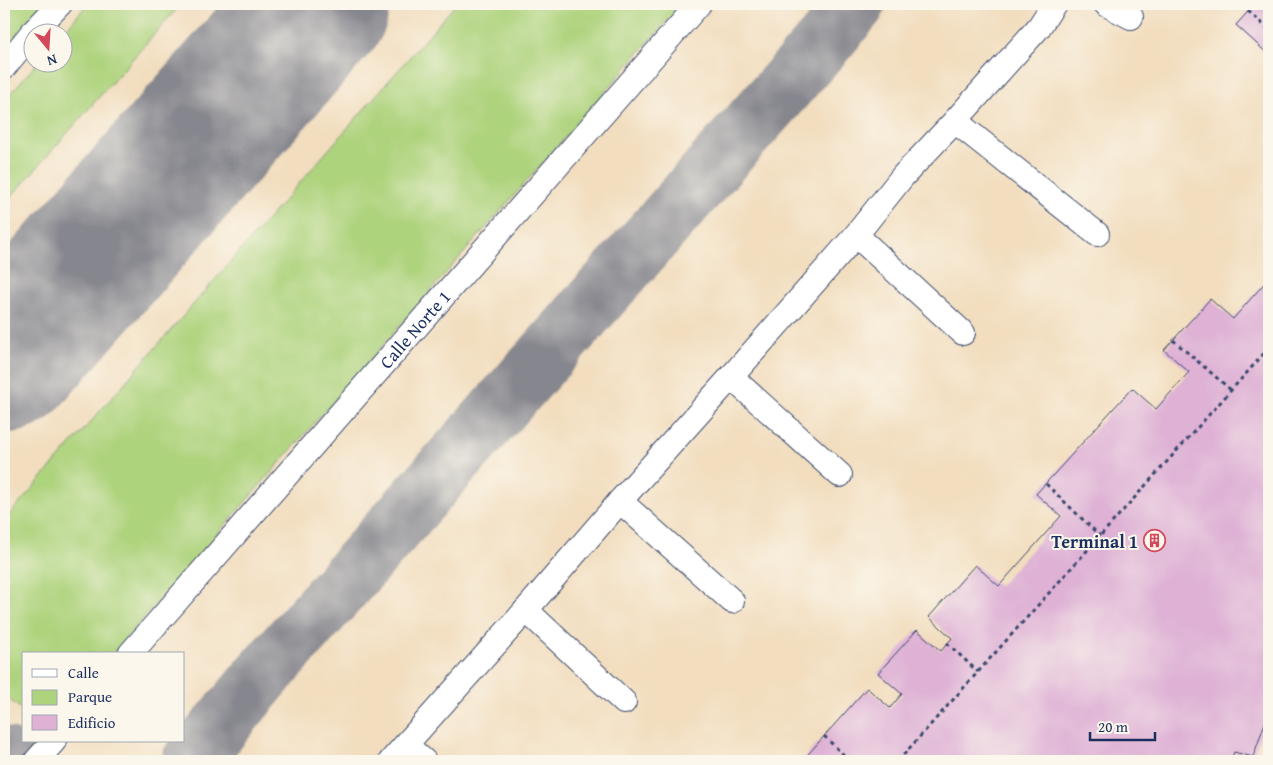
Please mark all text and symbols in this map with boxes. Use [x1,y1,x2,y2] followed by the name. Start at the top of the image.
[22,22,72,72] north arrow
[44,49,60,72] text: N
[373,284,457,374] street label: Calle Norte 1
[1051,528,1138,555] place label: Terminal 1
[1142,529,1166,553] building icon: Terminal 1
[22,652,185,742] legend
[68,662,99,683] text: Calle
[68,686,112,707] text: Parque
[1090,710,1156,742] scale bar
[68,712,116,733] text: Edificio
[1098,716,1129,737] text: 20 m

